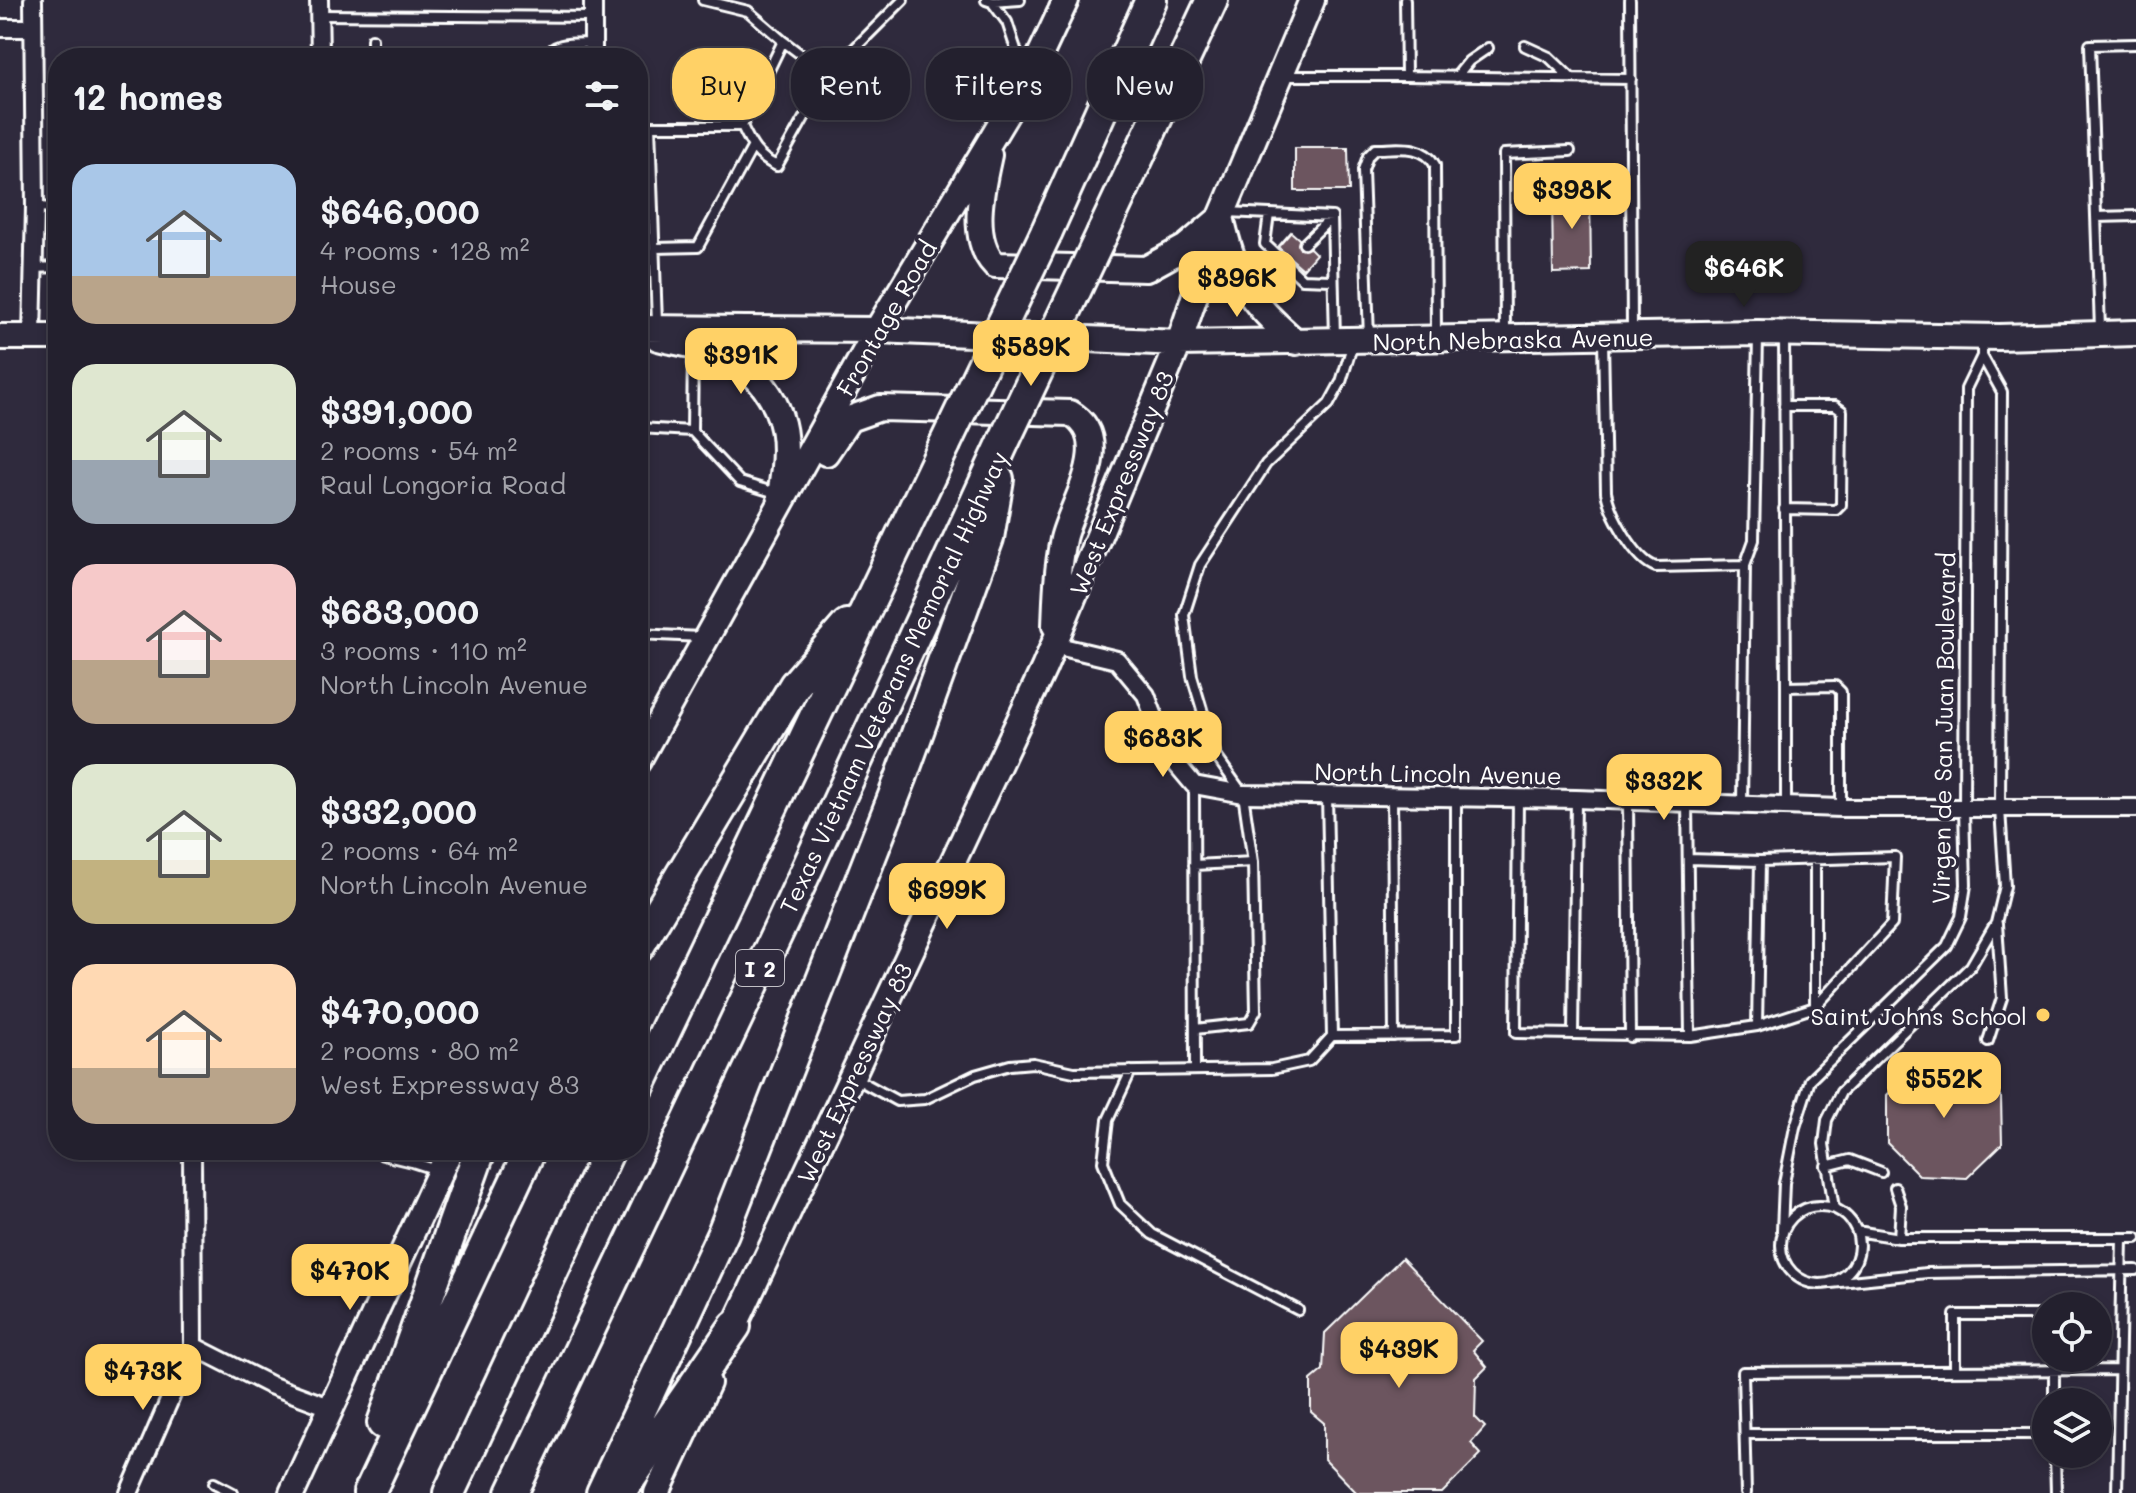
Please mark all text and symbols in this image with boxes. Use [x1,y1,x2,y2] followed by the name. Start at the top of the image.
[672,48,775,120] chip: Buy
[791,48,910,120] chip: Rent
[926,48,1071,120] chip: Filters
[1087,48,1203,120] chip: New
[72,74,223,119] text: 12 homes
[580,74,624,118] icon: filters
[1516,163,1628,231] pin: $398K
[1532,172,1612,206] text: $398K
[320,188,480,233] text: $646,000
[136,196,232,292] icon: home
[320,233,530,267] text: 4 rooms · 128 m²
[829,235,943,401] street label: Frontage Road
[1688,241,1800,309] pin: $646K
[1703,250,1785,284] text: $646K
[1181,251,1293,319] pin: $896K
[1197,260,1277,294] text: $896K
[320,267,397,301] text: House
[975,320,1087,388] pin: $589K
[1372,321,1654,357] street label: North Nebraska Avenue
[685,328,797,396] pin: $391K
[991,329,1071,363] text: $589K
[703,337,779,371] text: $391K
[1062,366,1180,600] street label: West Expressway 83
[320,388,473,433] text: $391,000
[136,396,232,492] icon: home
[320,433,517,467] text: 2 rooms · 54 m²
[772,446,1014,918] street label: Texas Vietnam Veterans Memorial Highway
[320,467,566,501] text: Raul Longoria Road
[1924,552,1962,904] street label: Virgen de San Juan Boulevard
[320,588,479,633] text: $683,000
[136,596,232,692] icon: home
[320,633,527,667] text: 3 rooms · 110 m²
[320,667,588,701] text: North Lincoln Avenue
[1107,711,1219,779] pin: $683K
[1123,720,1203,754] text: $683K
[1608,754,1720,822] pin: $332K
[1314,755,1562,791] street label: North Lincoln Avenue
[1625,763,1703,797] text: $332K
[320,788,477,833] text: $332,000
[136,796,232,892] icon: home
[320,833,518,867] text: 2 rooms · 64 m²
[891,863,1003,931] pin: $699K
[320,867,588,901] text: North Lincoln Avenue
[907,872,987,906] text: $699K
[736,950,784,986] road number: I 2
[789,958,919,1188] street label: West Expressway 83
[320,988,479,1033] text: $470,000
[136,996,232,1092] icon: home
[1810,1000,2027,1031] place label: Saint Johns School
[2034,1006,2052,1024] marker: Saint Johns School
[320,1033,519,1067] text: 2 rooms · 80 m²
[1888,1052,2000,1120] pin: $552K
[1905,1061,1983,1095] text: $552K
[320,1067,579,1101] text: West Expressway 83
[294,1244,406,1312] pin: $470K
[310,1253,390,1287] text: $470K
[2032,1292,2112,1468] map controls
[2032,1292,2112,1372] button: locate
[1343,1322,1455,1390] pin: $439K
[1359,1331,1439,1365] text: $439K
[87,1344,199,1412] pin: $473K
[103,1353,183,1387] text: $473K
[2032,1388,2112,1468] button: layers

